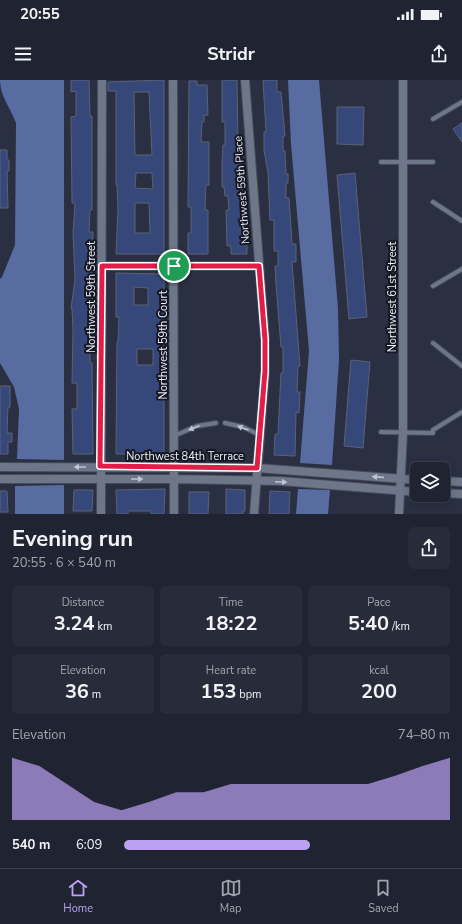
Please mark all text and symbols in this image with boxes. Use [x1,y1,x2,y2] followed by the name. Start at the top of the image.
[20,4,60,24] text: 20:55
[207,42,255,66] text: Stridr
[12,43,34,65] icon: menu
[428,43,450,65] icon: share
[231,135,253,245] street label: Northwest 59th Place
[84,241,99,353] street label: Northwest 59th Street
[385,242,400,352] street label: Northwest 61st Street
[157,249,191,283] pin
[163,255,185,277] icon: arrive
[156,290,171,399] street label: Northwest 59th Court
[236,424,248,430] one-way arrow
[188,425,200,431] one-way arrow
[126,449,244,464] street label: Northwest 84th Terrace
[410,462,450,502] map controls
[410,462,450,502] button: layers
[73,464,86,470] one-way arrow
[372,474,384,481] one-way arrow
[131,476,144,482] one-way arrow
[275,478,287,485] one-way arrow
[12,524,133,554] text: Evening run
[408,527,450,569] button: share
[12,554,116,572] text: 20:55 · 6 × 540 m
[62,595,104,610] text: Distance
[219,595,243,610] text: Time
[367,595,391,610] text: Pace
[54,610,95,637] text: 3.24
[205,610,257,637] text: 18:22
[348,610,389,637] text: 5:40
[95,619,112,634] text: km
[389,619,410,634] text: /km
[60,663,106,678] text: Elevation
[206,663,256,678] text: Heart rate
[369,663,389,678] text: kcal
[65,678,89,705] text: 36
[200,678,236,705] text: 153
[361,678,397,705] text: 200
[89,687,101,702] text: m
[236,687,262,702] text: bpm
[12,726,66,744] text: Elevation
[398,726,450,744] text: 74–80 m
[12,836,50,854] text: 540 m
[76,836,102,854] text: 6:09
[63,877,93,916] tab: Home
[220,877,242,916] tab: Map
[368,877,399,916] tab: Saved

